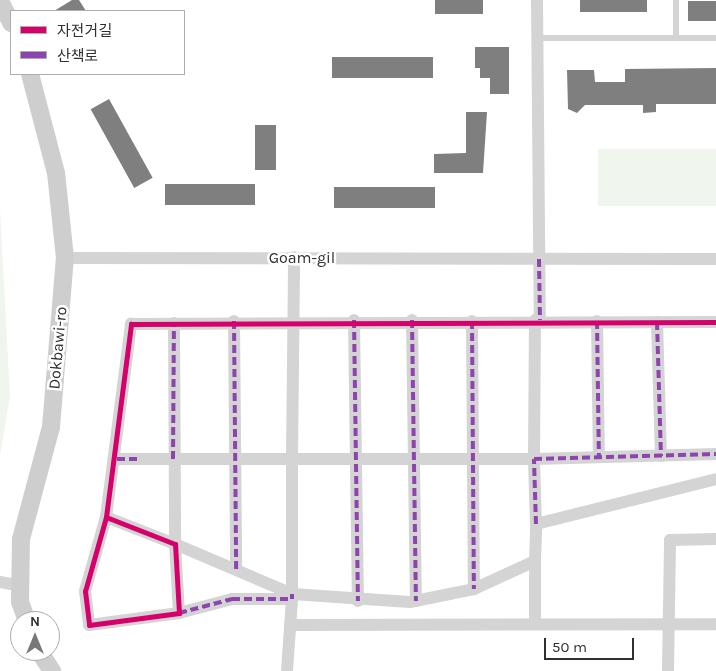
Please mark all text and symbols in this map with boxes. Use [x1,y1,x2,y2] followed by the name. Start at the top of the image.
[10,10,185,75] legend
[57,22,112,40] text: 자전거길
[57,47,98,65] text: 산책로
[269,248,335,268] street label: Goam-gil
[45,306,71,390] street label: Dokbawi-ro
[10,611,60,661] north arrow
[30,613,40,630] text: N
[546,628,636,660] scale bar
[552,638,587,656] text: 50 m

